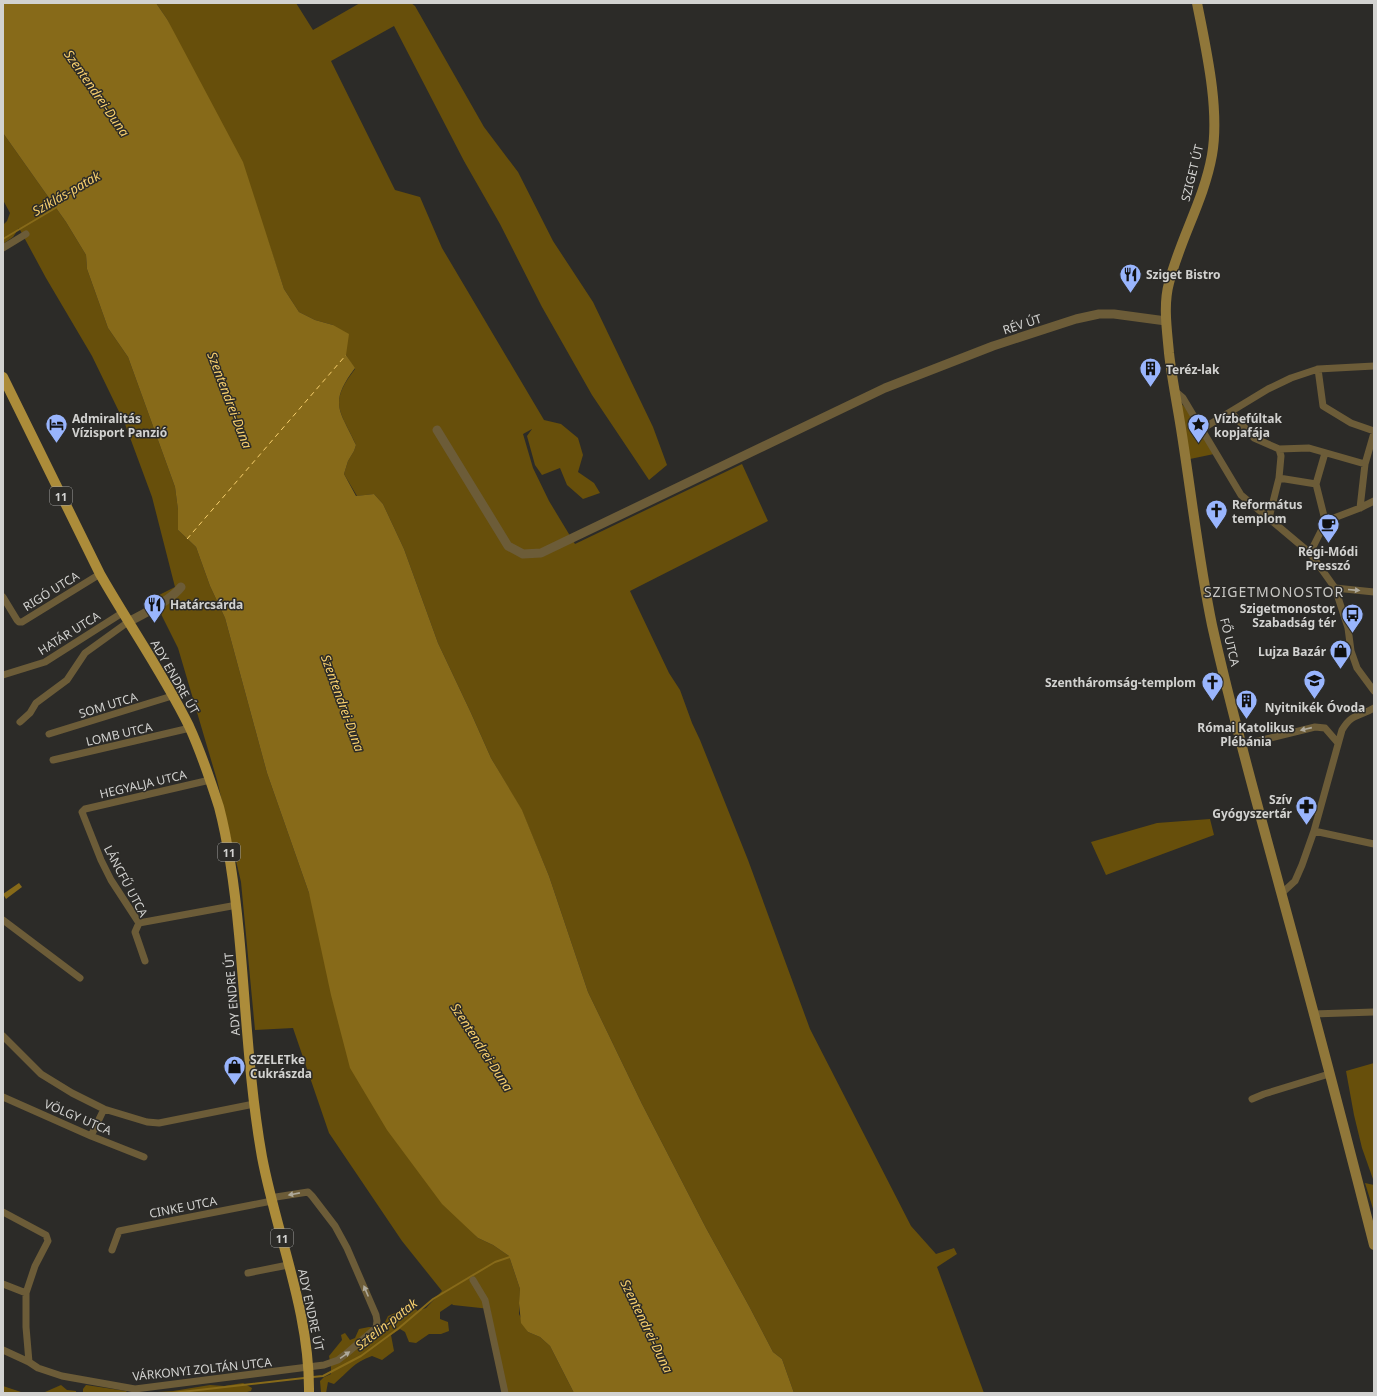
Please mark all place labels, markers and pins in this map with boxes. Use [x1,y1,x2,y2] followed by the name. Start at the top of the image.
[1117,261,1143,294] restaurant icon: Sziget Bistro
[1146,266,1221,283] place label: Sziget Bistro
[1138,356,1164,389] building icon: Teréz-lak
[1166,361,1220,378] place label: Teréz-lak
[72,410,167,441] place label: Admiralitás Vízisport Panzió
[1214,410,1282,441] place label: Vízbefúltak kopjafája
[44,412,70,445] hotel icon: Admiralitás Vízisport Panzió
[1185,412,1211,445] place icon: Vízbefúltak kopjafája
[1232,496,1302,527] place label: Református templom
[1203,498,1229,531] church icon: Református templom
[1315,511,1341,544] cafe icon: Régi-Módi Presszó
[1298,543,1358,574] place label: Régi-Módi Presszó
[141,591,167,624] restaurant icon: Határcsárda
[170,596,243,613] place label: Határcsárda
[1240,600,1337,631] place label: Szigetmonostor, Szabadság tér
[1339,602,1365,635] bus stop icon: Szigetmonostor, Szabadság tér
[1328,638,1354,671] shop icon: Lujza Bazár
[1258,643,1327,660] place label: Lujza Bazár
[1302,667,1328,700] school or university icon: Nyitnikék Óvoda
[1199,669,1225,702] church icon: Szentháromság-templom
[1045,674,1196,691] place label: Szentháromság-templom
[1233,687,1259,720] building icon: Római Katolikus Plébánia
[1265,699,1365,716] place label: Nyitnikék Óvoda
[1197,719,1295,750] place label: Római Katolikus Plébánia
[1212,791,1293,822] place label: Szív Gyógyszertár
[1294,793,1320,826] pharmacy icon: Szív Gyógyszertár
[250,1051,312,1082] place label: SZELETke Cukrászda
[221,1053,247,1086] shop icon: SZELETke Cukrászda

